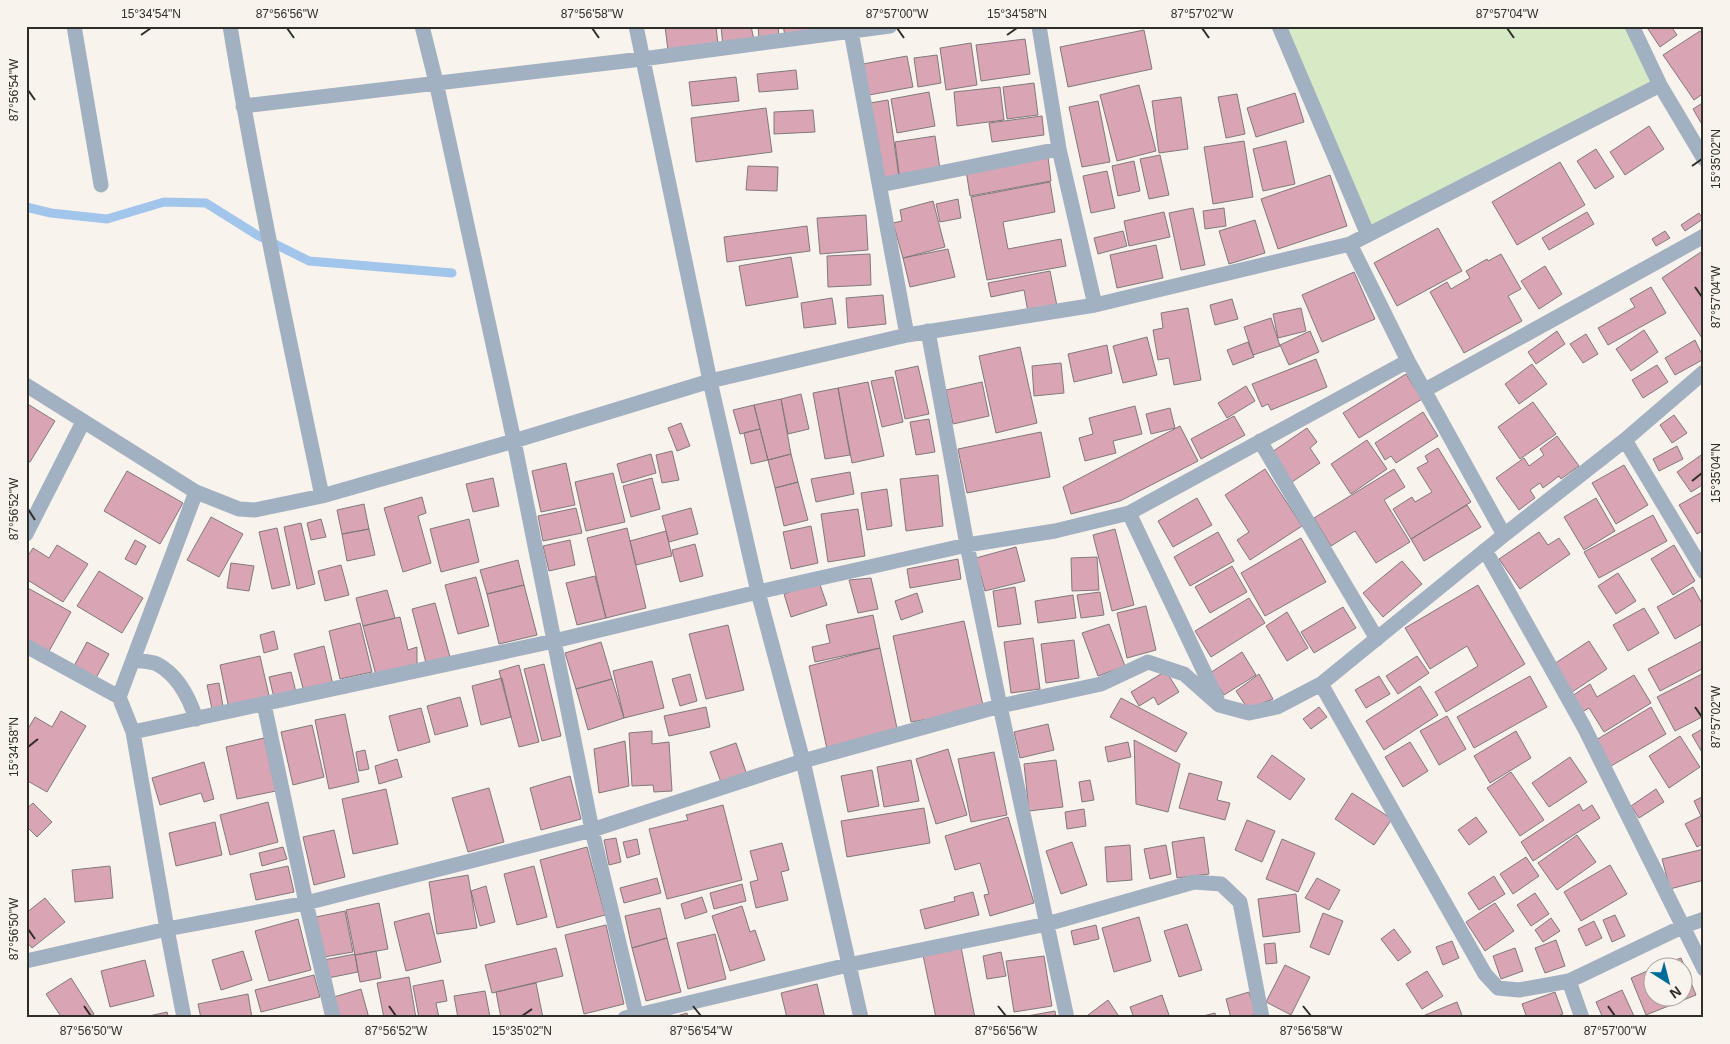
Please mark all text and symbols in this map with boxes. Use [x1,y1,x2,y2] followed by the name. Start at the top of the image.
[121,7,181,21] text: 15°34'54"N
[256,7,319,21] text: 87°56'56"W
[561,7,624,21] text: 87°56'58"W
[866,7,929,21] text: 87°57'00"W
[987,7,1047,21] text: 15°34'58"N
[1171,7,1234,21] text: 87°57'02"W
[1476,7,1539,21] text: 87°57'04"W
[7,58,21,121] text: 87°56'54"W
[1709,129,1723,189] text: 15°35'02"N
[1709,265,1723,328] text: 87°57'04"W
[1709,443,1723,503] text: 15°35'04"N
[7,477,21,540] text: 87°56'52"W
[1709,685,1723,748] text: 87°57'02"W
[7,717,21,777] text: 15°34'58"N
[7,897,21,960] text: 87°56'50"W
[1642,956,1692,1006] north arrow
[1667,983,1684,1002] text: N
[60,1024,123,1038] text: 87°56'50"W
[365,1024,428,1038] text: 87°56'52"W
[492,1024,552,1038] text: 15°35'02"N
[670,1024,733,1038] text: 87°56'54"W
[975,1024,1038,1038] text: 87°56'56"W
[1280,1024,1343,1038] text: 87°56'58"W
[1584,1024,1647,1038] text: 87°57'00"W

